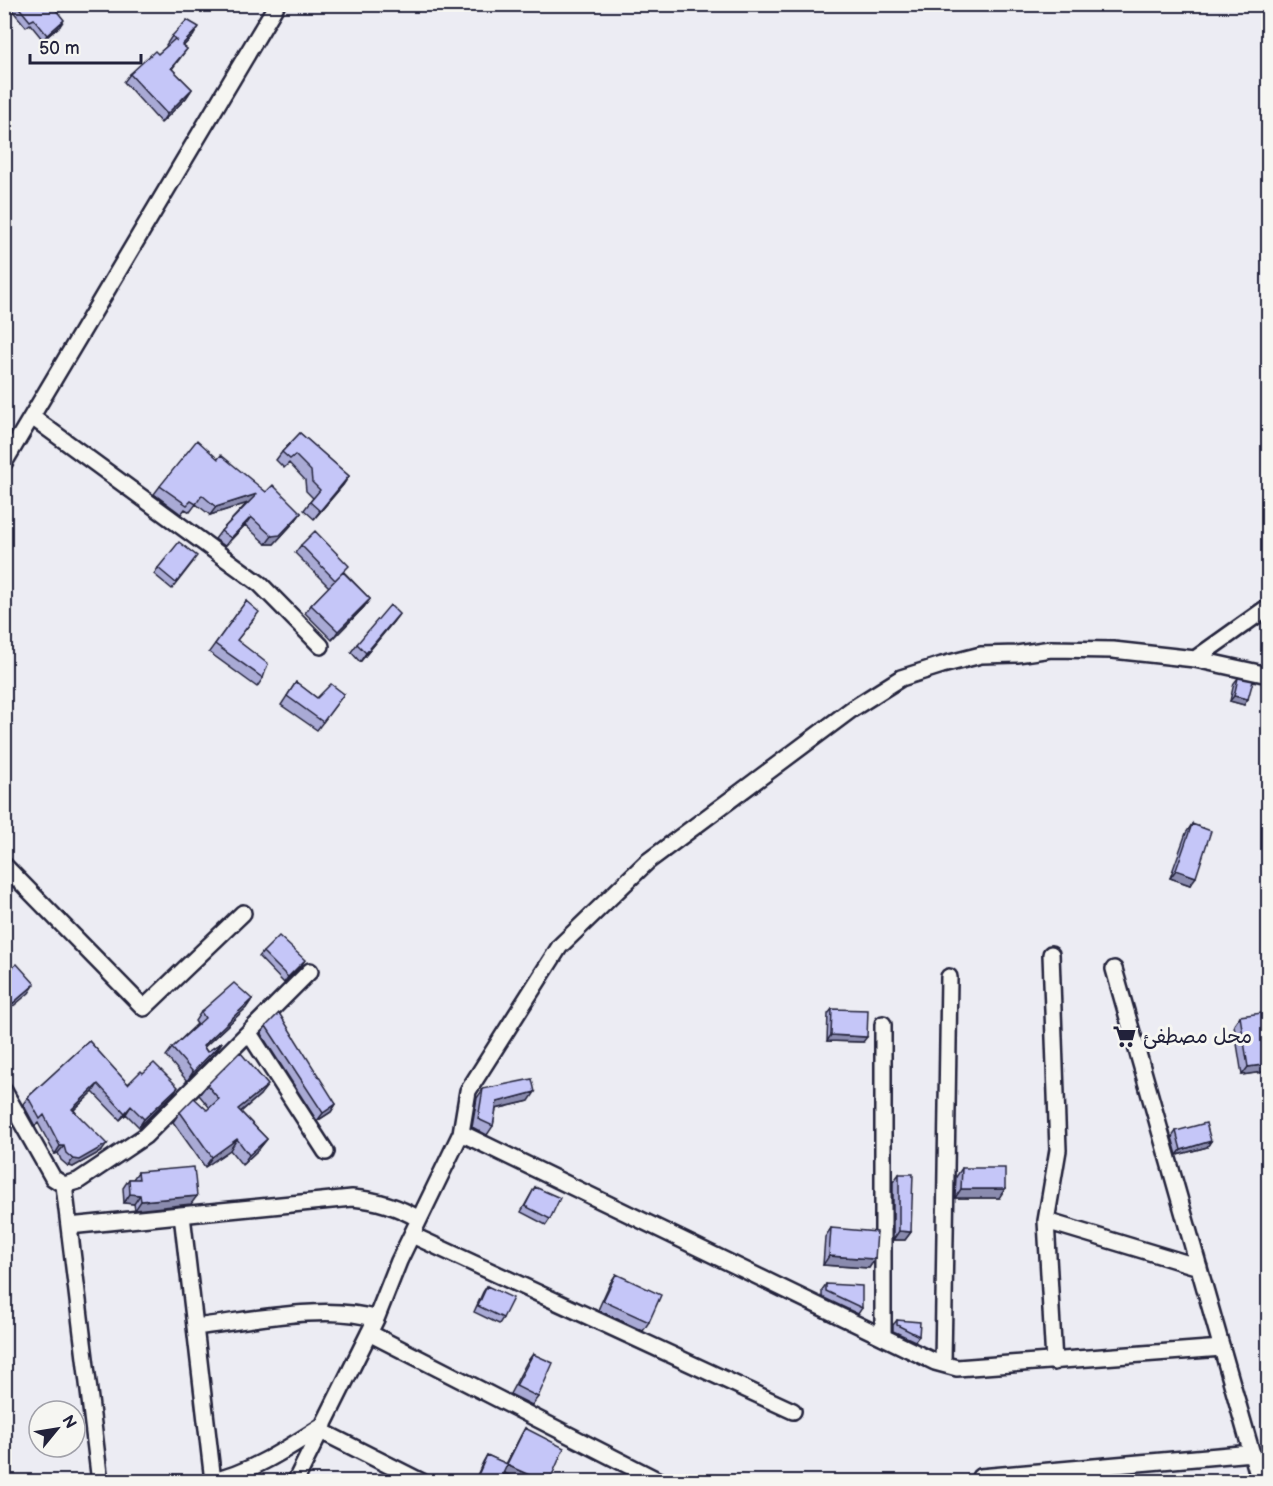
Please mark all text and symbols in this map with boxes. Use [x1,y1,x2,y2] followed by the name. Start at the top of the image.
[30,27,141,65] scale bar
[39,38,80,59] text: 50 m
[1112,1024,1138,1050] supermarket icon: محل مصطفئ
[1143,1025,1252,1049] place label: محل مصطفئ
[27,1399,87,1459] north arrow
[57,1412,80,1432] text: N

